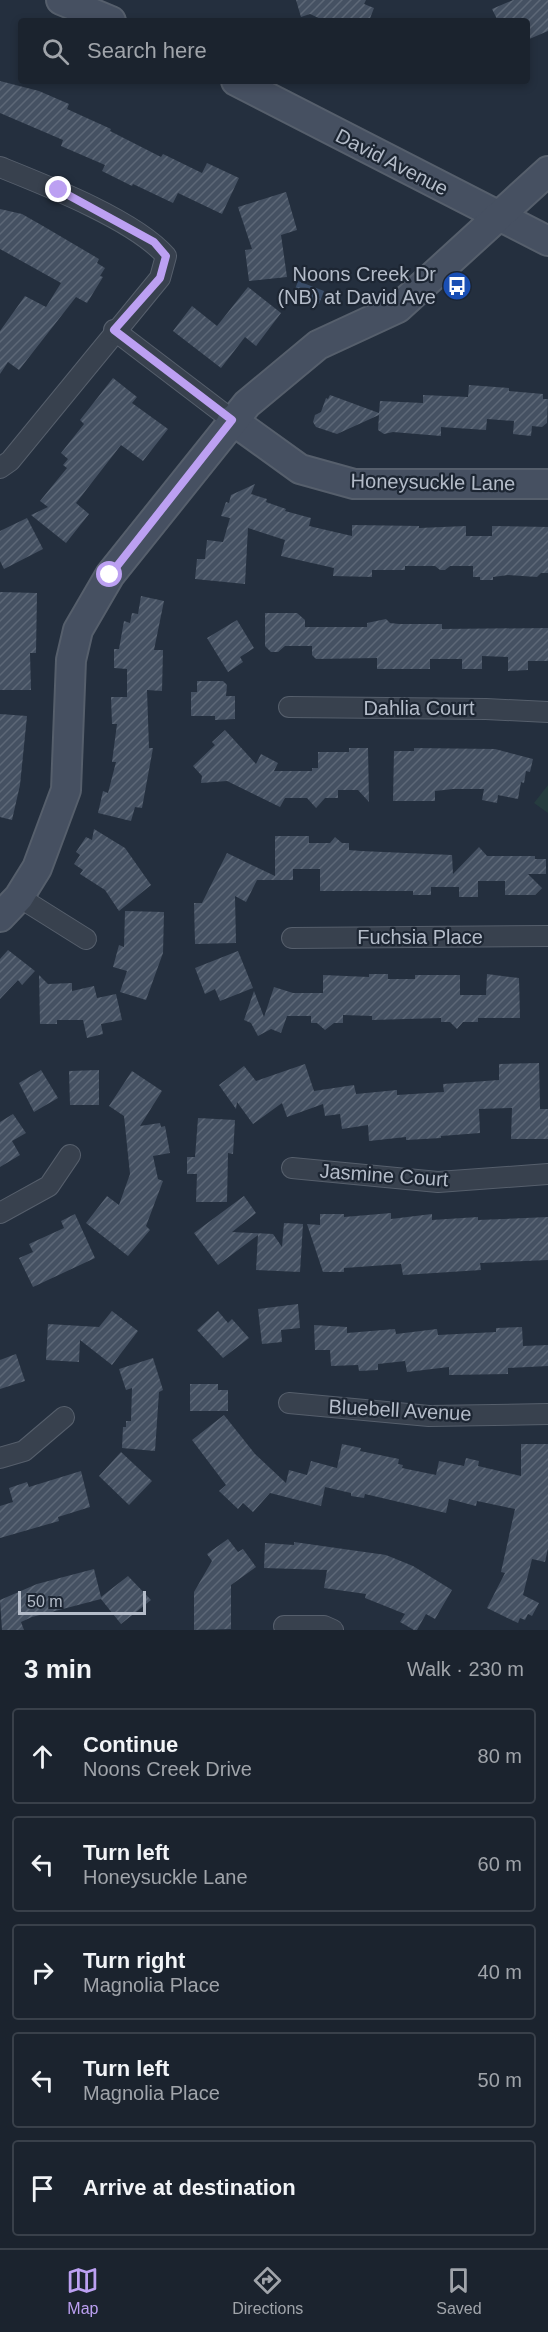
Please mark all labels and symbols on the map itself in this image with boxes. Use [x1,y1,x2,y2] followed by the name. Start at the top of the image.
[332,124,452,200] street label: David Avenue
[45,176,71,202] route end
[277,263,436,308] place label: Noons Creek Dr (NB) at David Ave
[441,270,473,302] bus stop icon: Noons Creek Dr (NB) at David Ave
[351,470,515,494] street label: Honeysuckle Lane
[96,561,122,587] route start
[363,697,475,719] street label: Dahlia Court
[357,926,483,948] street label: Fuchsia Place
[319,1160,450,1191] street label: Jasmine Court
[328,1395,472,1425] street label: Bluebell Avenue
[18,1588,146,1616] scale bar

